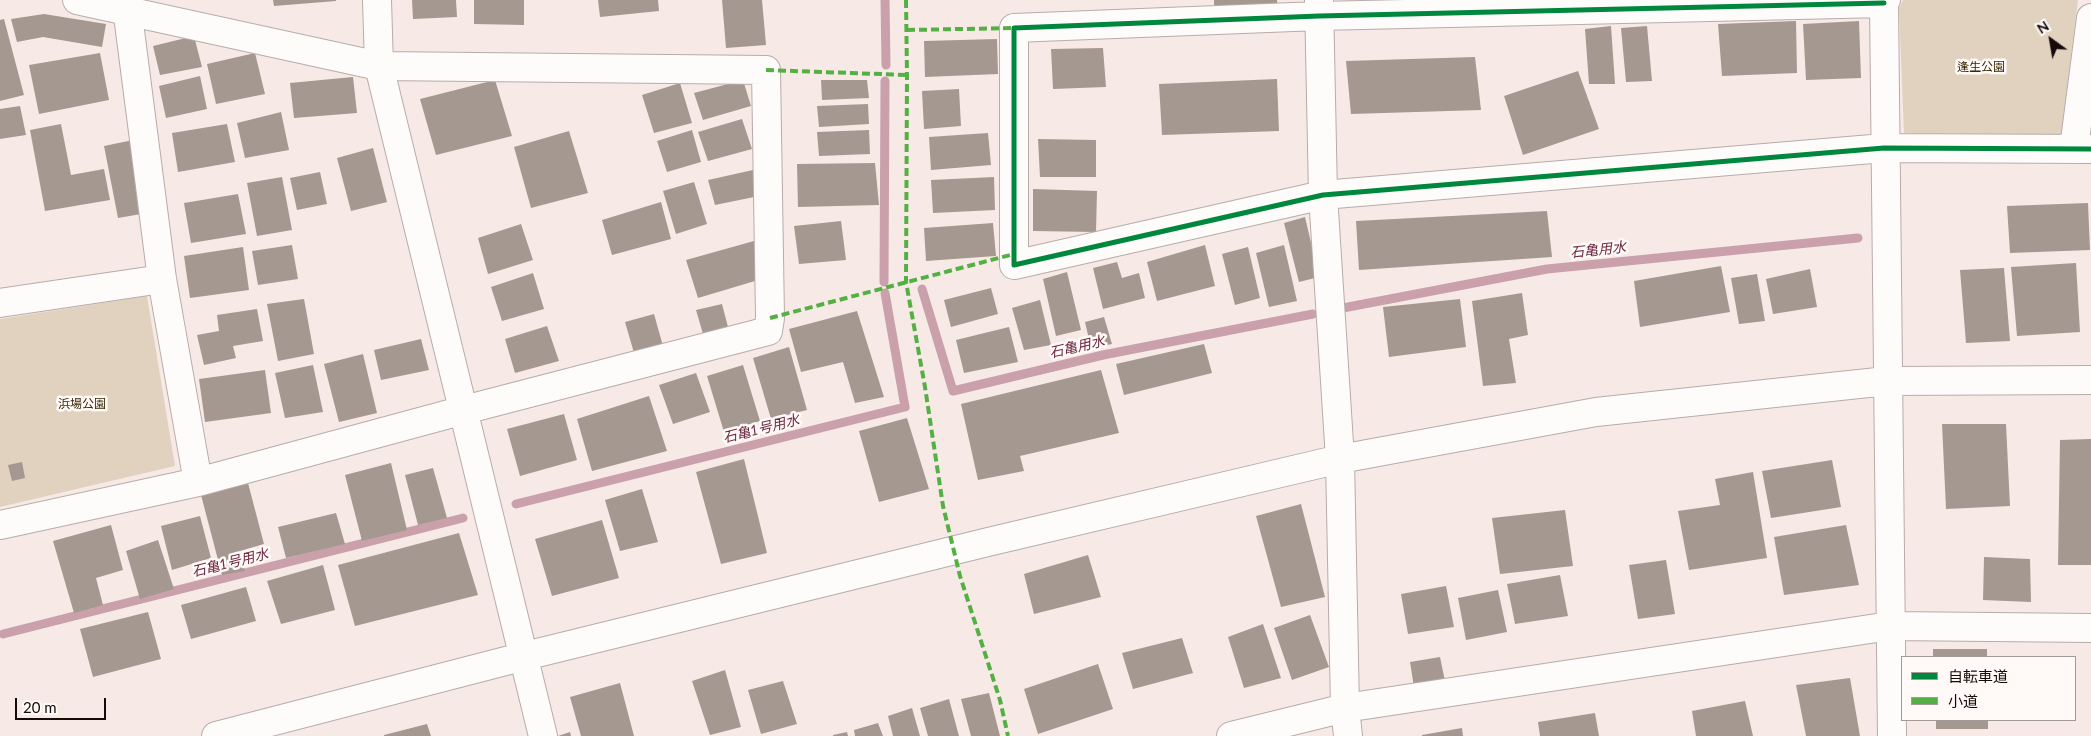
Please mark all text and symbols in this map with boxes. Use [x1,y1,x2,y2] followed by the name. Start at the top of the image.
[2026,15,2076,65] north arrow
[2034,17,2052,37] text: N
[1957,60,2005,74] park label: 逢生公園
[1569,239,1627,261] water label: 石亀用水
[1048,333,1106,361] water label: 石亀用水
[58,397,106,411] park label: 浜場公園
[721,411,801,447] water label: 石亀1号用水
[190,545,270,581] water label: 石亀1号用水
[1901,656,2076,721] legend
[1948,667,2008,685] text: 自転車道
[18,688,109,720] scale bar
[1948,692,1978,710] text: 小道
[23,698,57,716] text: 20 m

